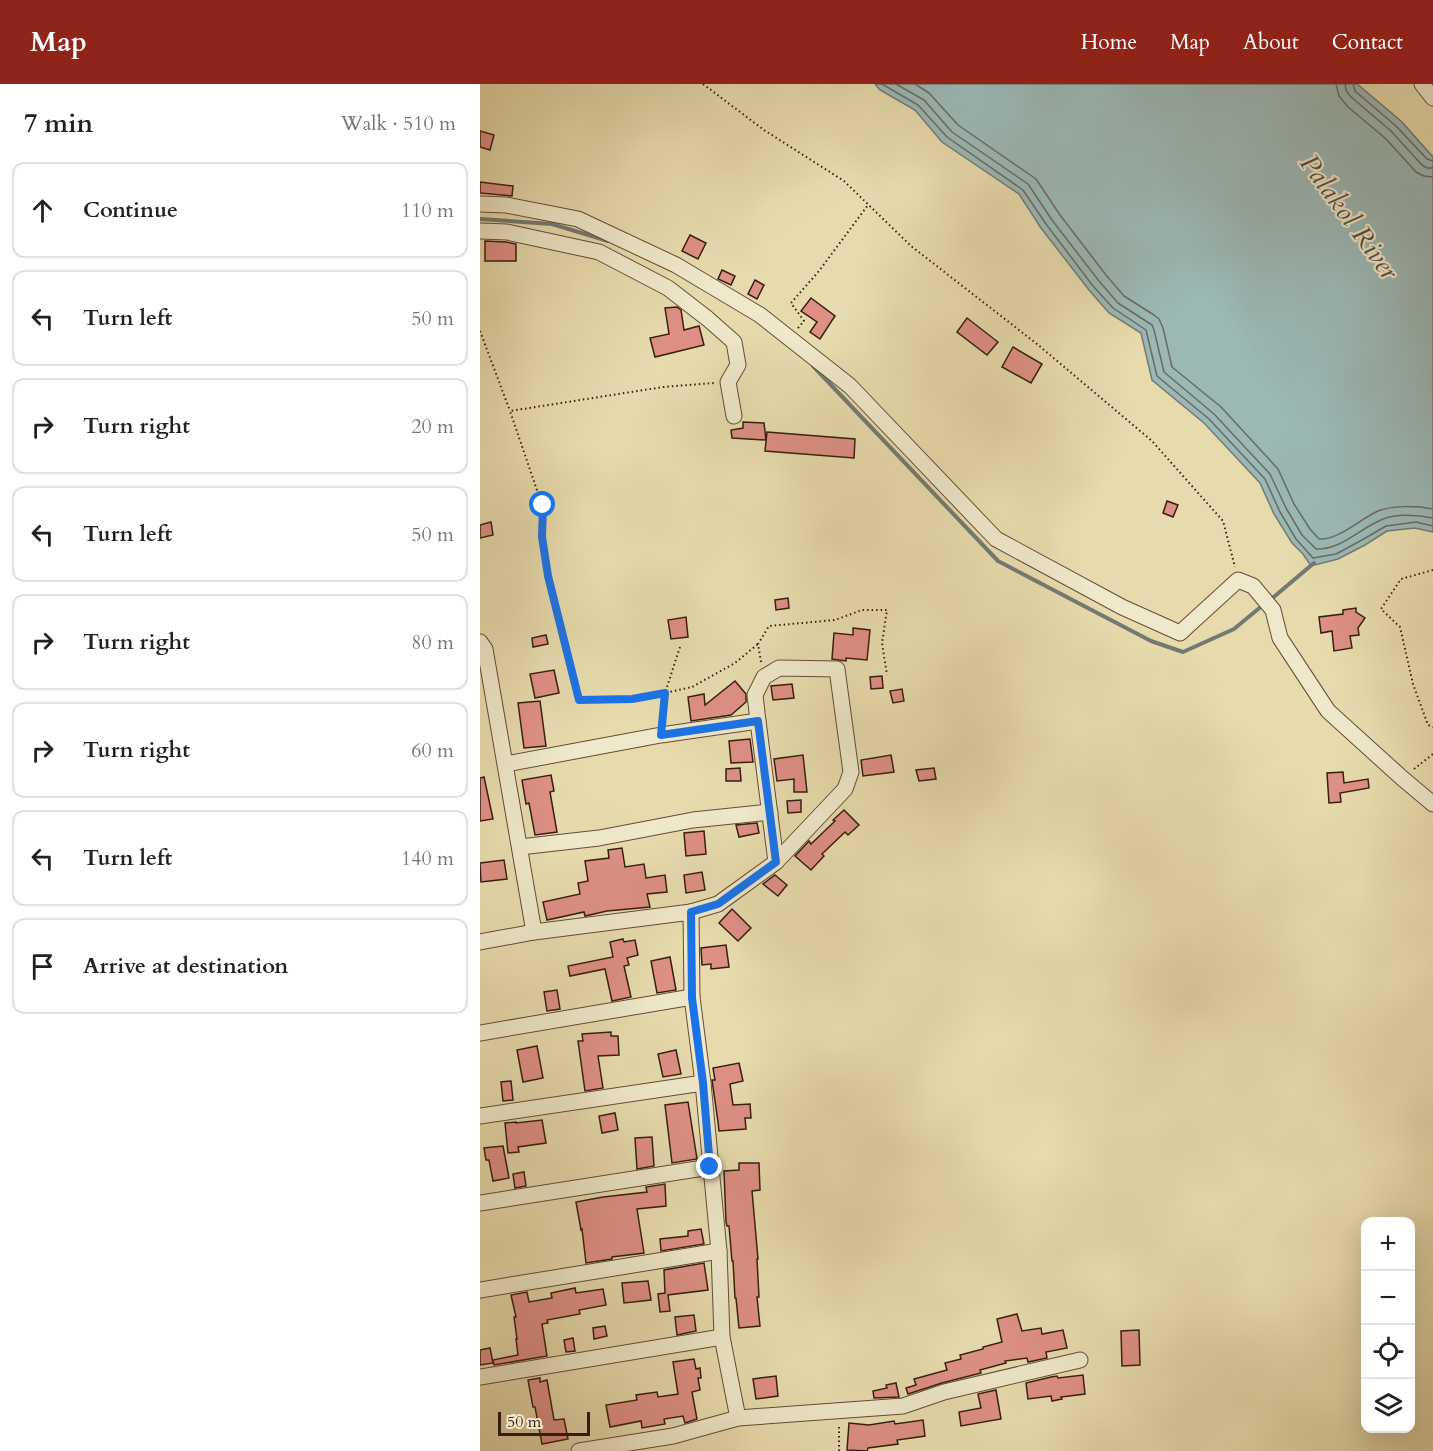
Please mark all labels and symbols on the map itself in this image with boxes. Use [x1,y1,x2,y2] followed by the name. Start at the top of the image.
[1291,147,1408,288] water label: Palakol River
[529,491,555,517] route start
[696,1153,722,1179] route end
[498,1409,590,1436] scale bar

